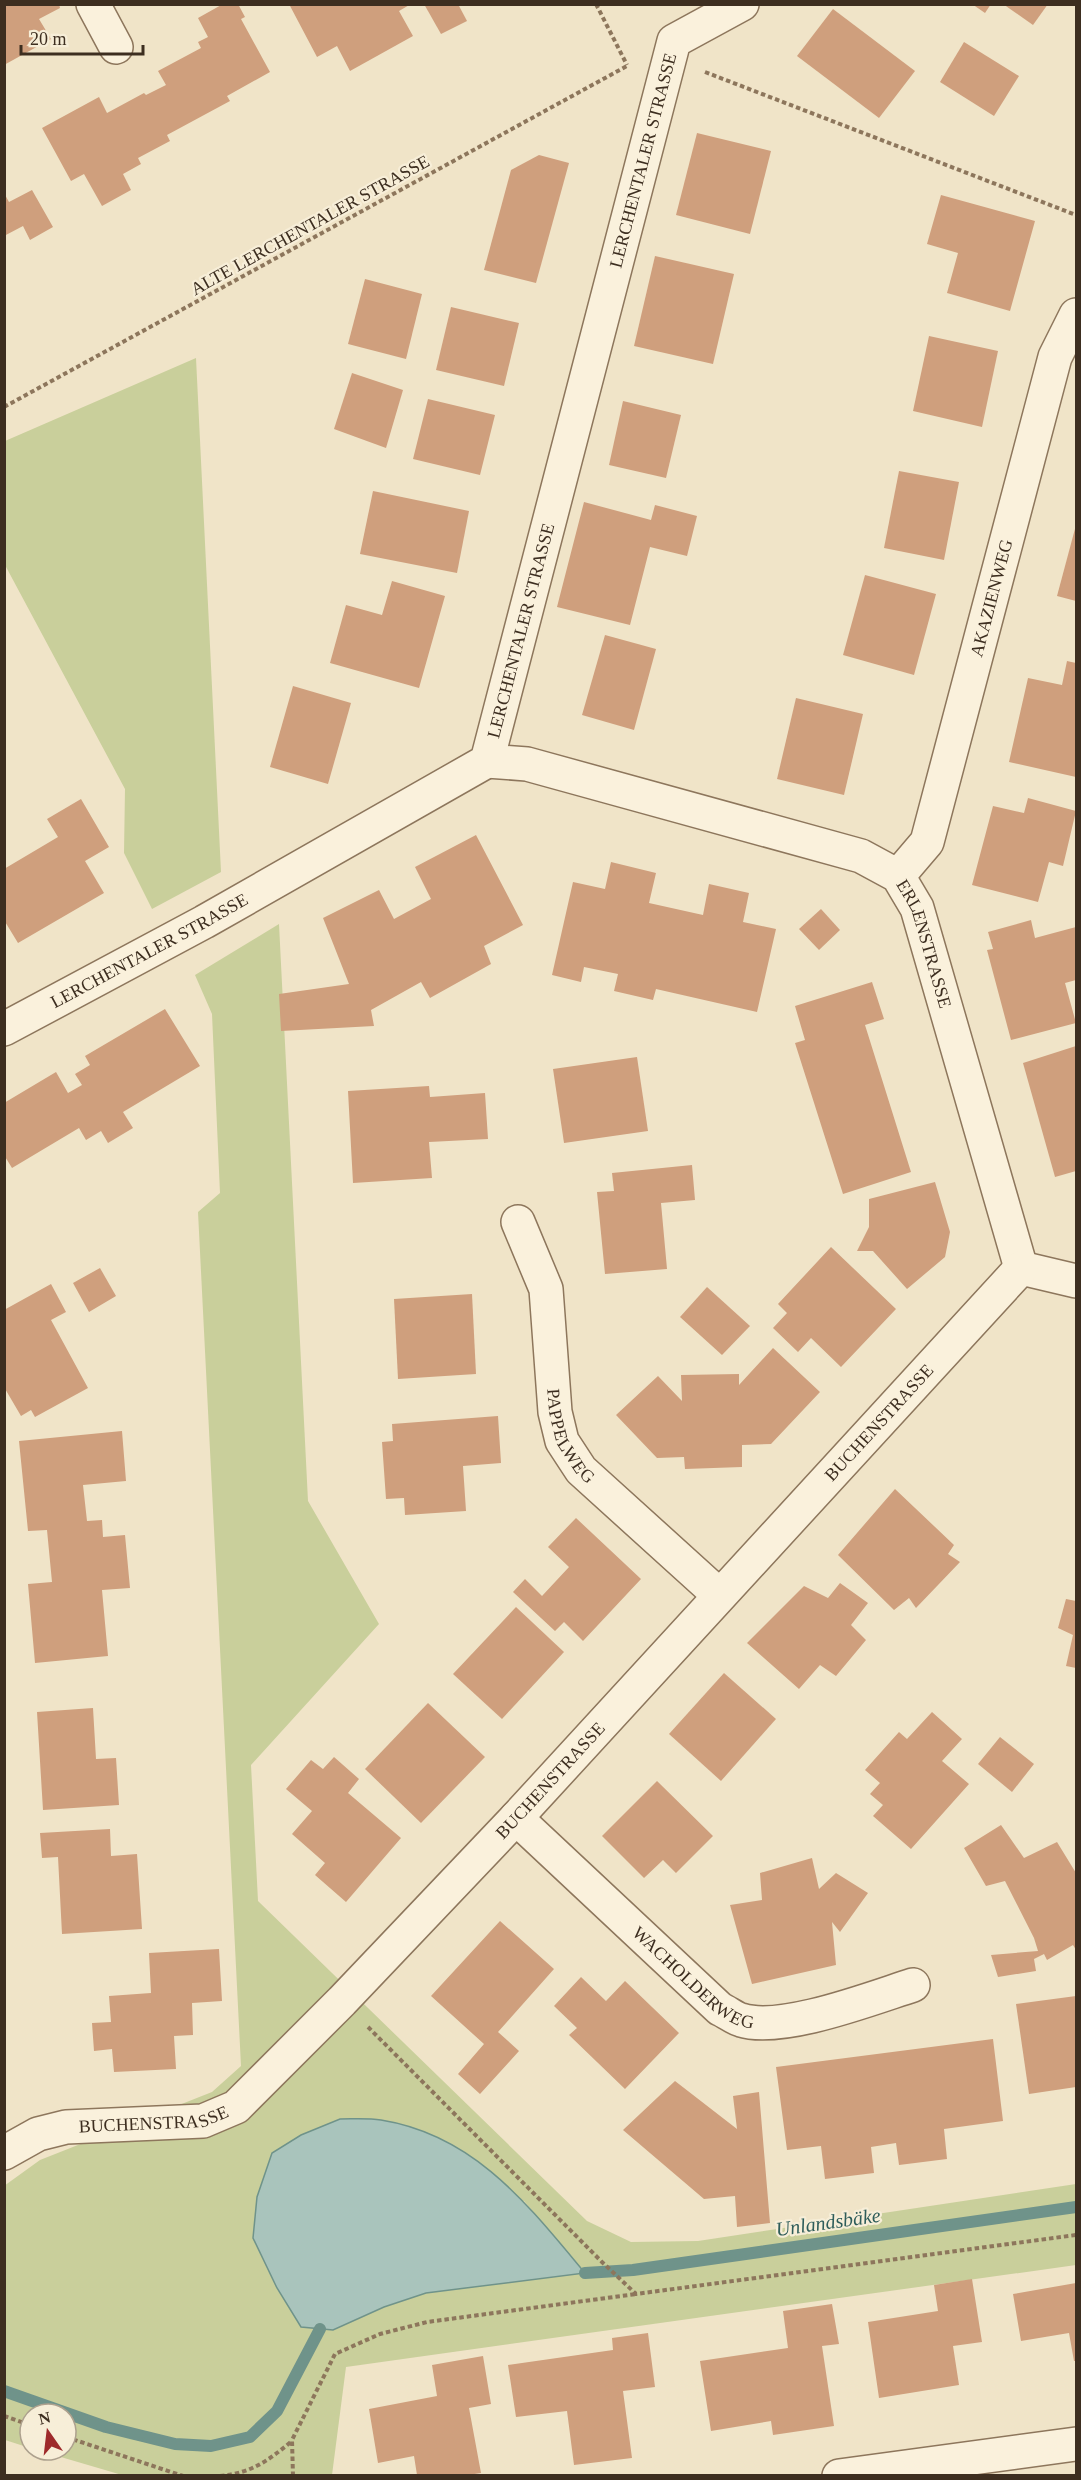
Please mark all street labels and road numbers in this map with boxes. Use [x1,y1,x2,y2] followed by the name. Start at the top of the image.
[606,51,680,270] street label: LERCHENTALER STRASSE
[187,151,433,299] street label: ALTE LERCHENTALER STRASSE
[483,521,558,740] street label: LERCHENTALER STRASSE
[966,537,1016,659] street label: AKAZIENWEG
[892,876,955,1010] street label: ERLENSTRASSE
[47,889,251,1012] street label: LERCHENTALER STRASSE
[821,1360,938,1485] street label: BUCHENSTRASSE
[543,1388,599,1488] street label: PAPPELWEG
[492,1718,609,1843] street label: BUCHENSTRASSE
[629,1922,756,2033] street label: WACHOLDERWEG
[78,2101,231,2136] street label: BUCHENSTRASSE

